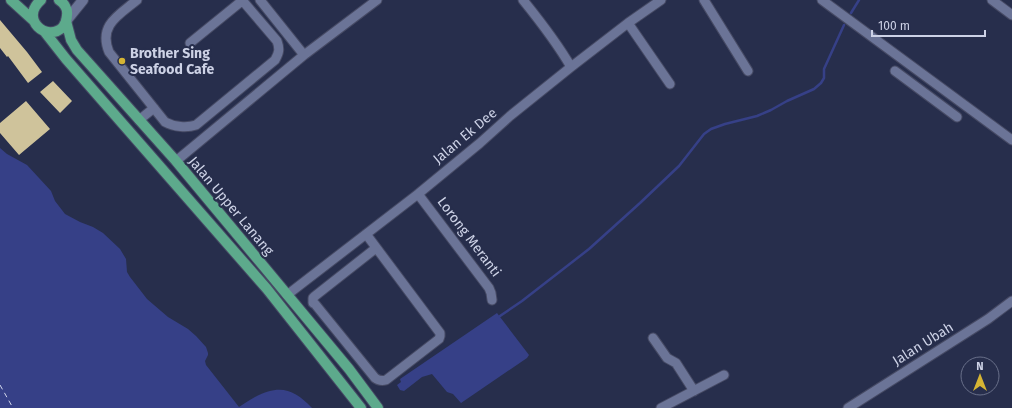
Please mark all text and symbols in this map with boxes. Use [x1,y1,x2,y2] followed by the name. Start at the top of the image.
[872,12,985,38] scale bar
[878,19,910,33] text: 100 m
[130,45,215,78] place label: Brother Sing Seafood Cafe
[117,56,127,66] marker: Brother Sing Seafood Cafe
[430,104,500,168] street label: Jalan Ek Dee
[185,153,278,259] street label: Jalan Upper Lanang
[433,194,505,280] street label: Lorong Meranti
[889,319,957,369] street label: Jalan Ubah
[960,356,1000,396] north arrow
[976,360,984,373] text: N

